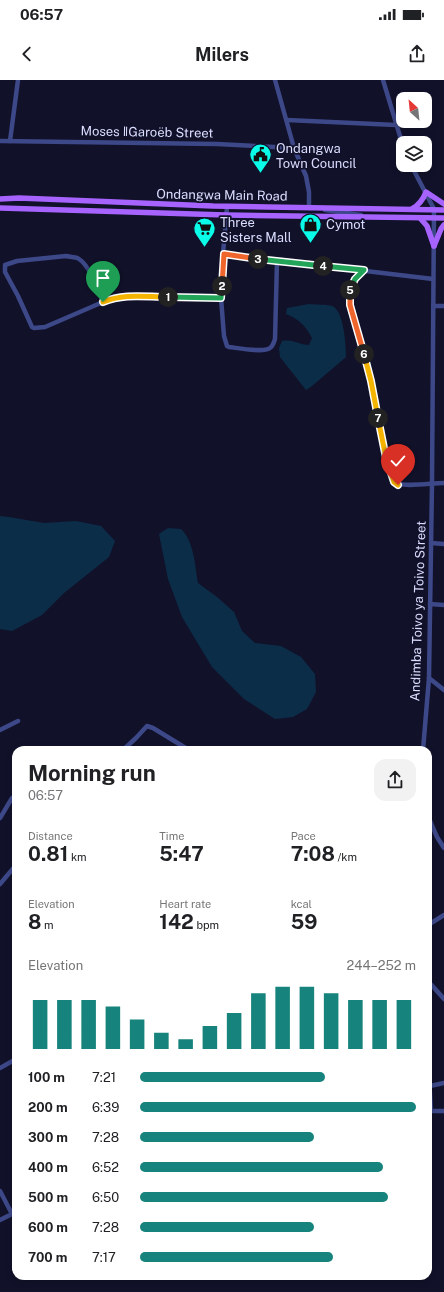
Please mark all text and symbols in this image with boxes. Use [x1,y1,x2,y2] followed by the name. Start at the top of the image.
[20,6,63,23] text: 06:57
[16,43,38,65] icon: back
[406,43,428,65] icon: share
[195,44,249,65] text: Milers
[396,92,432,128] north arrow
[396,92,432,172] map controls
[80,123,214,141] street label: Moses ǁGaroëb Street
[396,136,432,172] button: layers
[276,141,357,171] place label: Ondangwa Town Council
[247,142,273,175] public building icon: Ondangwa Town Council
[156,186,288,204] street label: Ondangwa Main Road
[298,211,324,244] shop icon: Cymot
[220,215,292,245] place label: Three Sisters Mall
[192,216,218,249] supermarket icon: Three Sisters Mall
[326,217,365,232] place label: Cymot
[248,249,268,269] pin: 3
[254,253,262,265] text: 3
[313,256,333,276] pin: 4
[319,260,327,272] text: 4
[86,261,120,302] pin
[92,267,114,289] icon: arrive
[212,276,232,296] pin: 2
[219,280,226,292] text: 2
[340,280,360,300] pin: 5
[346,284,354,296] text: 5
[158,287,178,307] pin: 1
[166,291,170,303] text: 1
[354,344,374,364] pin: 6
[360,348,368,360] text: 6
[368,408,388,428] pin: 7
[375,412,381,424] text: 7
[381,444,415,485] pin
[387,450,409,472] icon: check
[407,520,429,702] street label: Andimba Toivo ya Toivo Street
[374,759,416,801] button: share
[28,760,156,786] text: Morning run
[28,788,63,803] text: 06:57
[28,830,73,842] text: Distance
[159,830,184,842] text: Time
[291,830,316,842] text: Pace
[28,842,68,866] text: 0.81
[159,842,204,866] text: 5:47
[291,842,335,866] text: 7:08
[68,851,87,863] text: km
[335,851,357,863] text: /km
[28,898,75,910] text: Elevation
[159,898,211,910] text: Heart rate
[291,898,312,910] text: kcal
[28,910,41,934] text: 8
[159,910,194,934] text: 142
[291,910,317,934] text: 59
[41,919,54,931] text: m
[194,919,219,931] text: bpm
[28,958,83,973] text: Elevation
[346,958,416,973] text: 244–252 m
[28,1070,65,1085] text: 100 m
[92,1070,116,1085] text: 7:21
[28,1100,68,1115] text: 200 m
[92,1100,119,1115] text: 6:39
[28,1130,68,1145] text: 300 m
[92,1130,119,1145] text: 7:28
[28,1160,68,1175] text: 400 m
[92,1160,119,1175] text: 6:52
[28,1190,68,1205] text: 500 m
[92,1190,119,1205] text: 6:50
[28,1220,68,1235] text: 600 m
[92,1220,119,1235] text: 7:28
[28,1250,67,1265] text: 700 m
[92,1250,116,1265] text: 7:17

